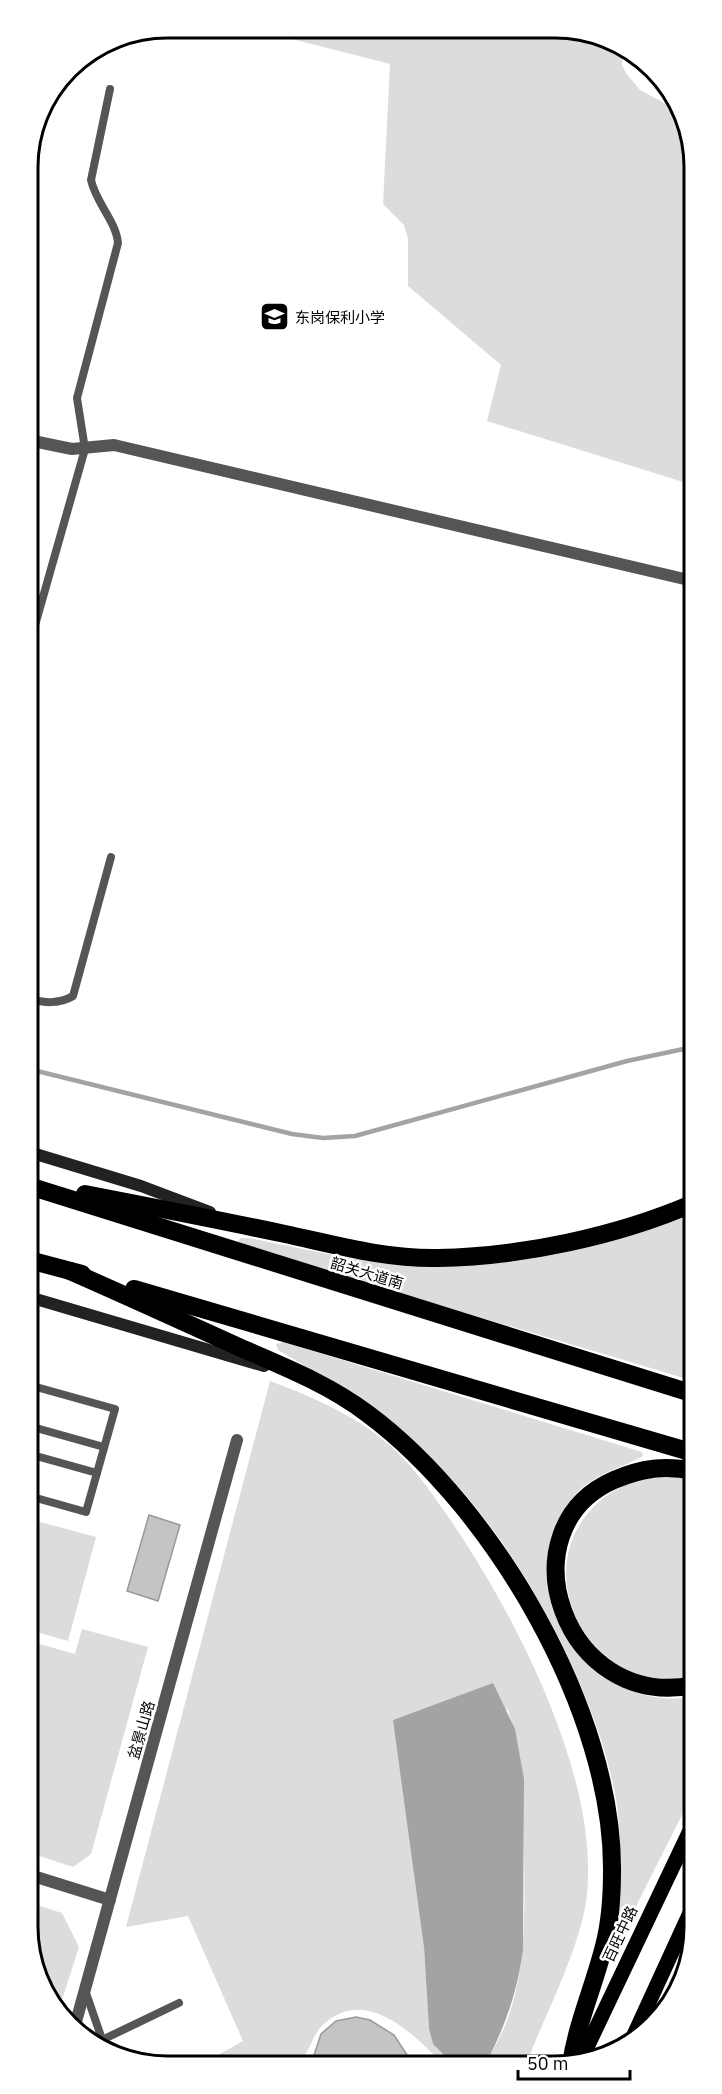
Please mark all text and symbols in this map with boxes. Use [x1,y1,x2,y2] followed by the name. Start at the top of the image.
[258,301,290,333] school or university icon: 东岗保利小学
[295,308,385,327] place label: 东岗保利小学
[328,1253,406,1293] street label: 韶关大道南
[124,1699,158,1761] street label: 盆景山路
[599,1903,641,1965] street label: 百旺中路
[518,2043,630,2081] scale bar
[527,2052,569,2075] text: 50 m

